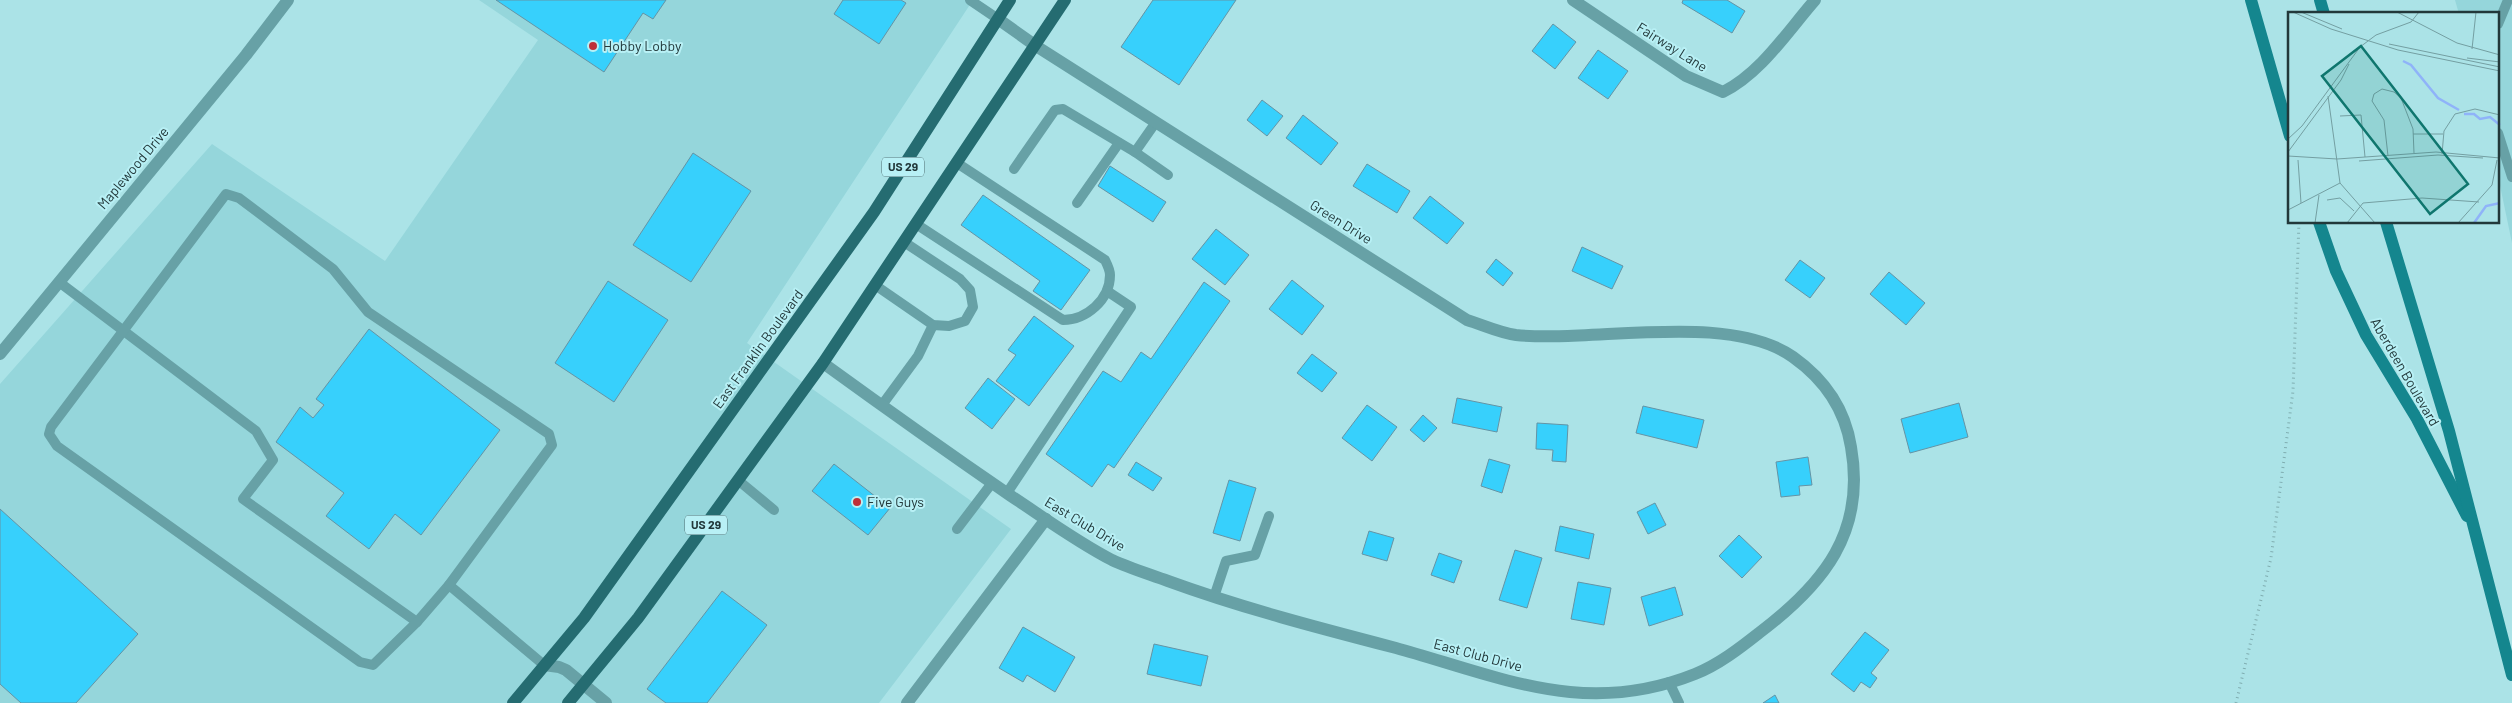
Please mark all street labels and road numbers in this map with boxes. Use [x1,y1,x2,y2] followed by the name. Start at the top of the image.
[1634,18,1711,75] street label: Fairway Lane
[93,123,172,212] street label: Maplewood Drive
[882,158,924,176] road number: US 29
[1307,196,1375,247] street label: Green Drive
[709,286,806,411] street label: East Franklin Boulevard
[2368,315,2443,429] street label: Aberdeen Boulevard
[1042,493,1129,554] street label: East Club Drive
[685,516,727,534] road number: US 29
[1432,635,1524,675] street label: East Club Drive

